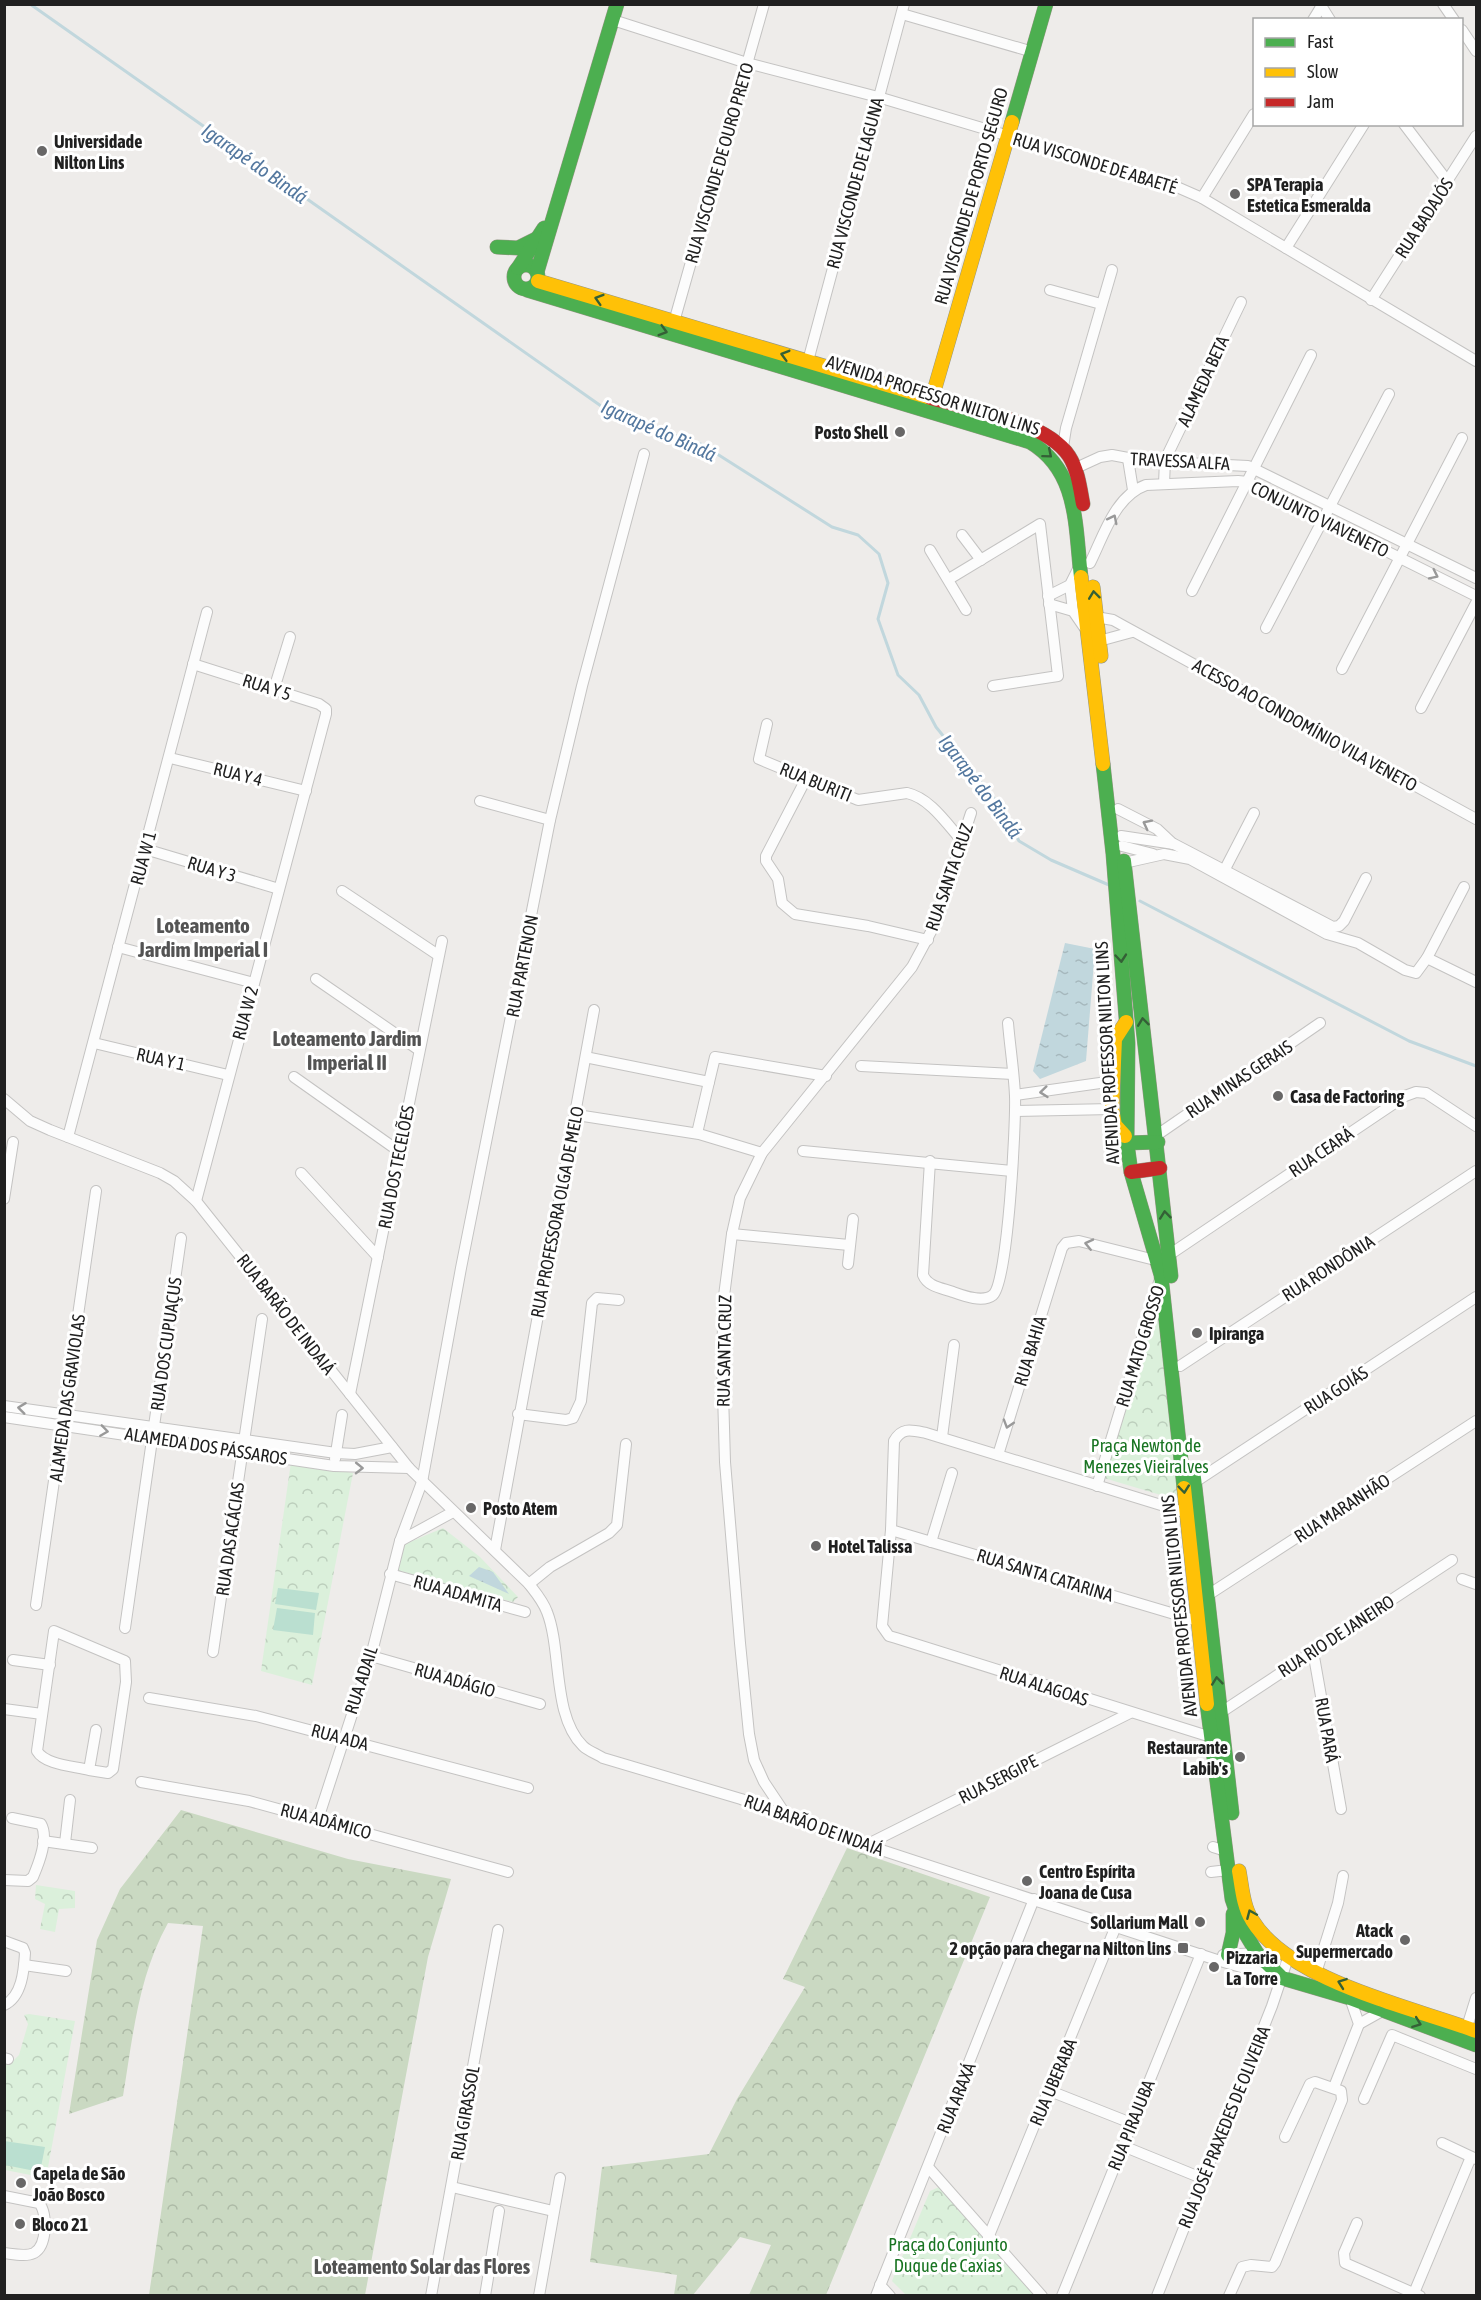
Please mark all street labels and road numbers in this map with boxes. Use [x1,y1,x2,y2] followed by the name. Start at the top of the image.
[680,60,758,266] street label: RUA VISCONDE DE OURO PRETO
[930,85,1012,307] street label: RUA VISCONDE DE PORTO SEGURO
[822,95,888,271] street label: RUA VISCONDE DE LAGUNA
[1010,128,1180,198] street label: RUA VISCONDE DE ABAETÉ
[1390,174,1458,262] street label: RUA BADAJÓS
[1173,332,1233,430] street label: ALAMEDA BETA
[824,351,1043,440] street label: AVENIDA PROFESSOR NILTON LINS
[1130,448,1231,474] street label: TRAVESSA ALFA
[1247,476,1393,562] street label: CONJUNTO VIAVENETO
[1189,654,1421,796] street label: ACESSO AO CONDOMÍNIO VILA VENETO
[240,669,294,705] street label: RUA Y 5
[211,758,265,790] street label: RUA Y 4
[777,758,855,806] street label: RUA BURITI
[921,821,977,933] street label: RUA SANTA CRUZ
[126,829,160,887] street label: RUA W 1
[185,852,239,886] street label: RUA Y 3
[502,913,542,1019] street label: RUA PARTENON
[1091,941,1123,1165] street label: AVENIDA PROFESSOR NILTON LINS
[228,984,262,1042] street label: RUA W 2
[1182,1035,1297,1122] street label: RUA MINAS GERAIS
[134,1043,188,1075] street label: RUA Y 1
[374,1103,418,1230] street label: RUA DOS TECELÕES
[526,1105,588,1319] street label: RUA PROFESSORA OLGA DE MELO
[1285,1123,1357,1181] street label: RUA CEARÁ
[1278,1230,1378,1306] street label: RUA RONDÔNIA
[233,1250,340,1378] street label: RUA BARÃO DE INDAIÁ
[146,1275,186,1412] street label: RUA DOS CUPUAÇUS
[1112,1283,1168,1409] street label: RUA MATO GROSSO
[713,1295,735,1407] street label: RUA SANTA CRUZ
[45,1312,89,1483] street label: ALAMEDA DAS GRAVIOLAS
[1009,1313,1051,1389] street label: RUA BAHIA
[1300,1361,1372,1418] street label: RUA GOIÁS
[123,1423,289,1469] street label: ALAMEDA DOS PÁSSAROS
[1290,1469,1394,1547] street label: RUA MARANHÃO
[212,1480,248,1597] street label: RUA DAS ACÁCIAS
[1157,1494,1201,1718] street label: AVENIDA PROFESSOR NILTON LINS
[974,1544,1116,1606] street label: RUA SANTA CATARINA
[411,1570,505,1616] street label: RUA ADAMITA
[1274,1591,1398,1681] street label: RUA RIO DE JANEIRO
[340,1643,382,1717] street label: RUA ADAIL
[412,1658,498,1702] street label: RUA ADÁGIO
[997,1662,1091,1710] street label: RUA ALAGOAS
[1311,1696,1343,1764] street label: RUA PARÁ
[309,1719,371,1755] street label: RUA ADA
[955,1750,1041,1808] street label: RUA SERGIPE
[741,1790,887,1860] street label: RUA BARÃO DE INDAIÁ
[278,1799,374,1843] street label: RUA ADÂMICO
[1174,2023,1274,2231] street label: RUA JOSÉ PRAXEDES DE OLIVEIRA
[1025,2035,1081,2129] street label: RUA UBERABA
[932,2059,980,2136] street label: RUA ARAXÁ
[446,2064,484,2162] street label: RUA GIRASSOL
[1103,2076,1159,2173] street label: RUA PIRAJUBA

